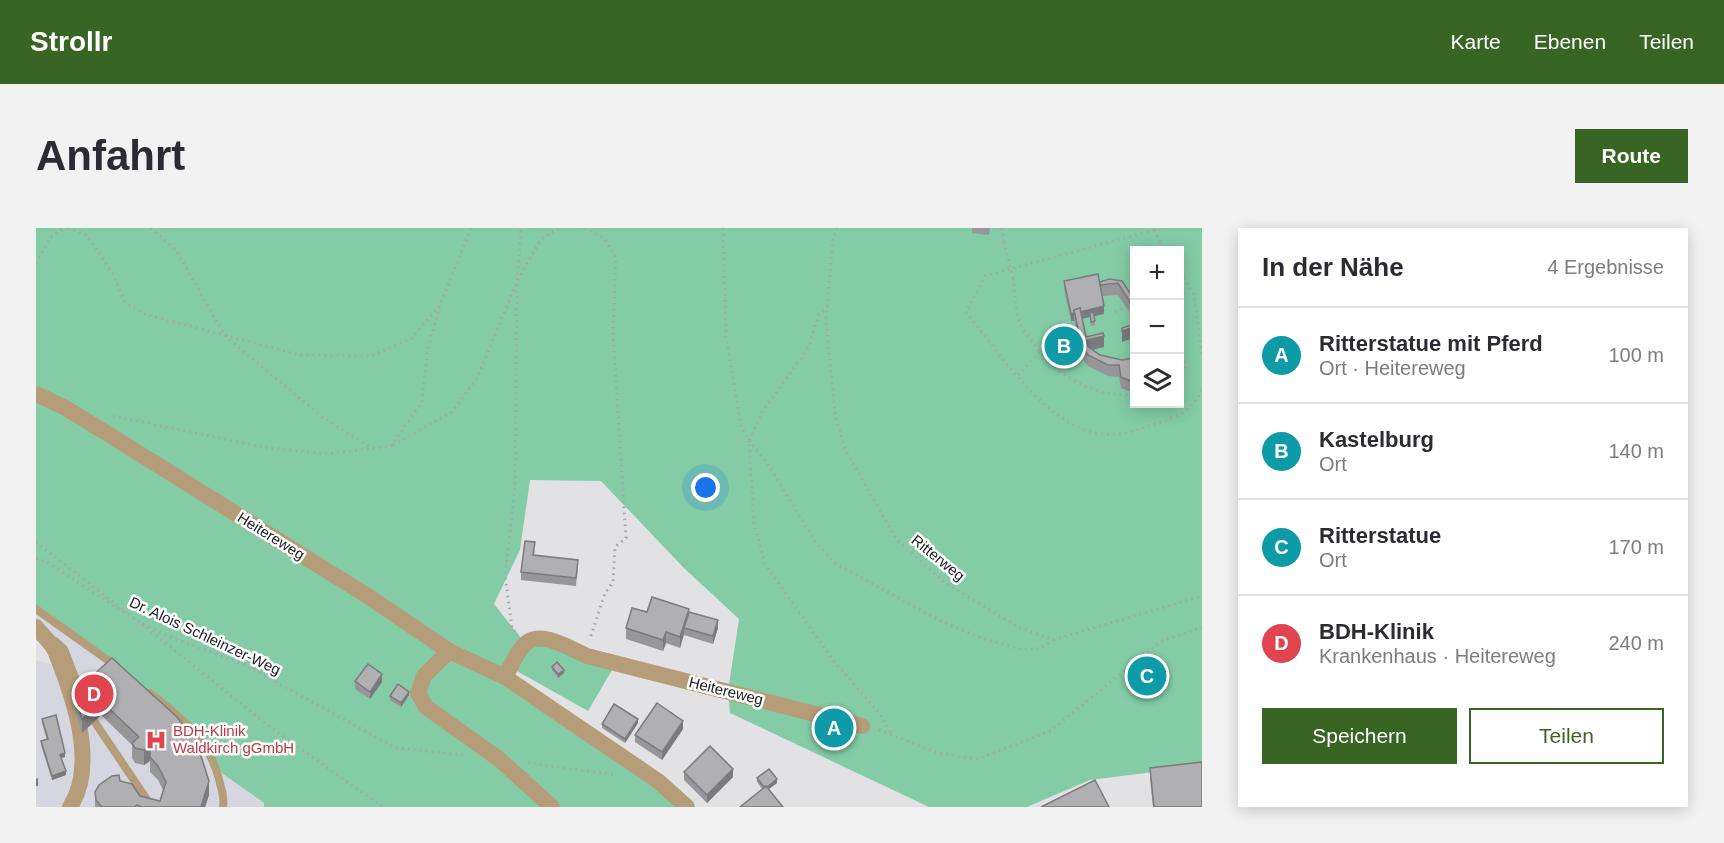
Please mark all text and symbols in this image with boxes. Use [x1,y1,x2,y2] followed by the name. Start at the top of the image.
[30,26,112,57] text: Strollr
[1451,30,1501,53] text: Karte
[1534,30,1606,53] text: Ebenen
[1639,30,1694,53] text: Teilen
[1575,129,1688,183] button: Route
[36,132,185,179] text: Anfahrt
[1130,246,1184,408] map controls
[1130,246,1184,300] button: +
[1262,252,1404,282] text: In der Nähe
[1547,256,1664,278] text: 4 Ergebnisse
[1130,300,1184,354] button: −
[1044,324,1084,368] pin: B
[1319,331,1543,356] text: Ritterstatue mit Pferd
[1274,344,1289,366] text: A
[1608,344,1664,366] text: 100 m
[1130,354,1184,408] button: layers
[1319,357,1466,379] text: Ort · Heitereweg
[1319,427,1434,452] text: Kastelburg
[1274,440,1289,462] text: B
[1608,440,1664,462] text: 140 m
[1319,453,1347,475] text: Ort
[691,473,720,502] your location
[235,508,308,563] street label: Heitereweg
[1319,523,1441,548] text: Ritterstatue
[908,531,968,584] street label: Ritterweg
[1274,536,1289,558] text: C
[1608,536,1664,558] text: 170 m
[1319,549,1347,571] text: Ort
[127,593,283,678] street label: Dr. Alois Schleinzer-Weg
[1319,619,1434,644] text: BDH-Klinik
[1274,632,1289,654] text: D
[1608,632,1664,654] text: 240 m
[1319,645,1556,667] text: Krankenhaus · Heitereweg
[1128,654,1166,698] pin: C
[74,672,114,716] pin: D
[687,673,765,708] street label: Heitereweg
[814,706,854,750] pin: A
[1262,708,1457,764] button: Speichern
[1469,708,1664,764] button: Teilen
[173,722,294,756] place label: BDH-Klinik Waldkirch gGmbH
[144,728,168,752] hospital icon: BDH-Klinik Waldkirch gGmbH

